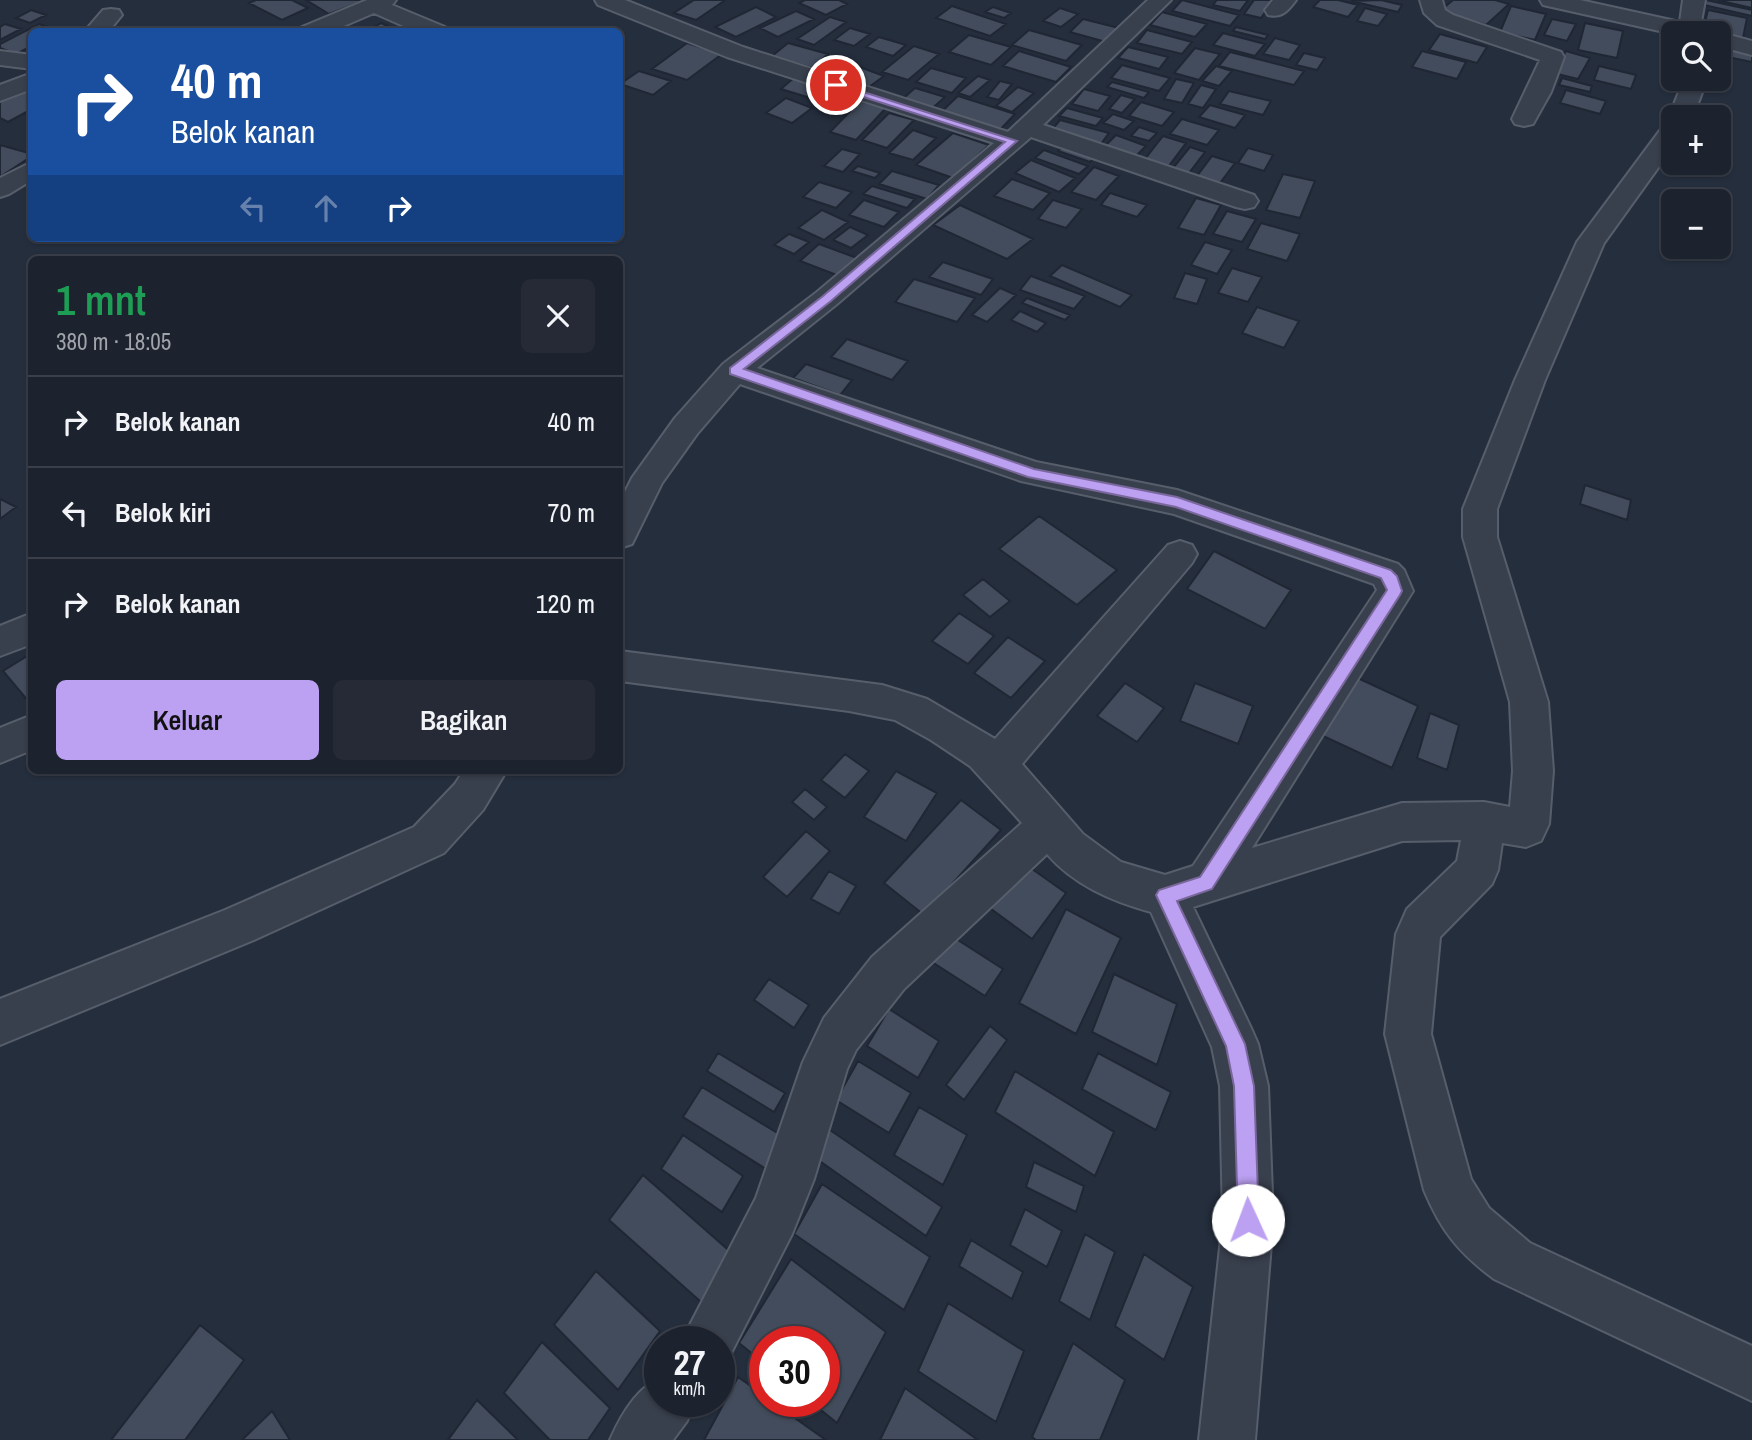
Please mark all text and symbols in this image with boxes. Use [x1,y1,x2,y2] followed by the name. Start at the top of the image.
[1661,21,1731,259] map controls
[1661,21,1731,91] button: search
[171,47,263,113] text: 40 m
[806,55,866,115] pin
[56,56,147,147] icon: right
[817,66,855,104] icon: arrive
[1661,105,1731,175] button: +
[171,110,315,153] text: Belok kanan
[234,189,272,227] icon: left
[307,189,345,227] icon: ahead
[380,189,418,227] icon: right
[1661,189,1731,259] button: −
[56,272,146,328] text: 1 mnt
[521,279,595,353] button: close
[56,326,171,357] text: 380 m · 18:05
[56,403,94,441] icon: right
[115,404,241,439] text: Belok kanan
[548,404,595,439] text: 40 m
[56,494,94,532] icon: left
[115,495,211,530] text: Belok kiri
[548,495,595,530] text: 70 m
[56,585,94,623] icon: right
[115,586,241,621] text: Belok kanan
[536,586,595,621] text: 120 m
[56,680,319,760] button: Keluar
[333,680,595,760] button: Bagikan
[1211,1183,1285,1257] position arrow
[749,1326,840,1417] speed limit sign: 30
[674,1339,705,1386] text: 27
[674,1376,706,1401] text: km/h

